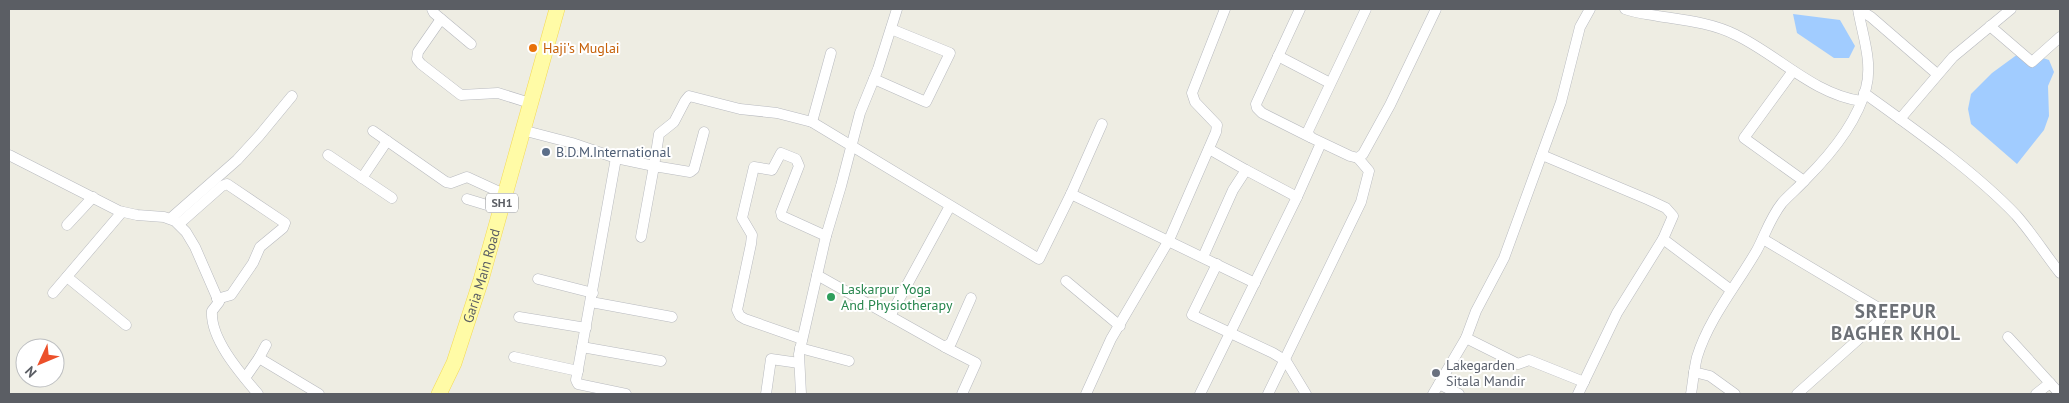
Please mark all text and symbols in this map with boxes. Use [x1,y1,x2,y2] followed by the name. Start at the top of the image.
[543,39,620,57] place label: Haji's Muglai
[527,42,539,54] marker: Haji's Muglai
[556,143,670,161] place label: B.D.M.International
[540,146,552,158] marker: B.D.M.International
[486,194,518,212] road number: SH1
[459,226,504,325] street label: Garia Main Road
[841,280,953,314] place label: Laskarpur Yoga And Physiotherapy
[825,291,837,303] marker: Laskarpur Yoga And Physiotherapy
[1831,299,1961,345] district label: SREEPUR BAGHER KHOL
[15,338,65,388] north arrow
[1446,356,1526,390] place label: Lakegarden Sitala Mandir
[21,362,40,382] text: N
[1430,367,1442,379] marker: Lakegarden Sitala Mandir

